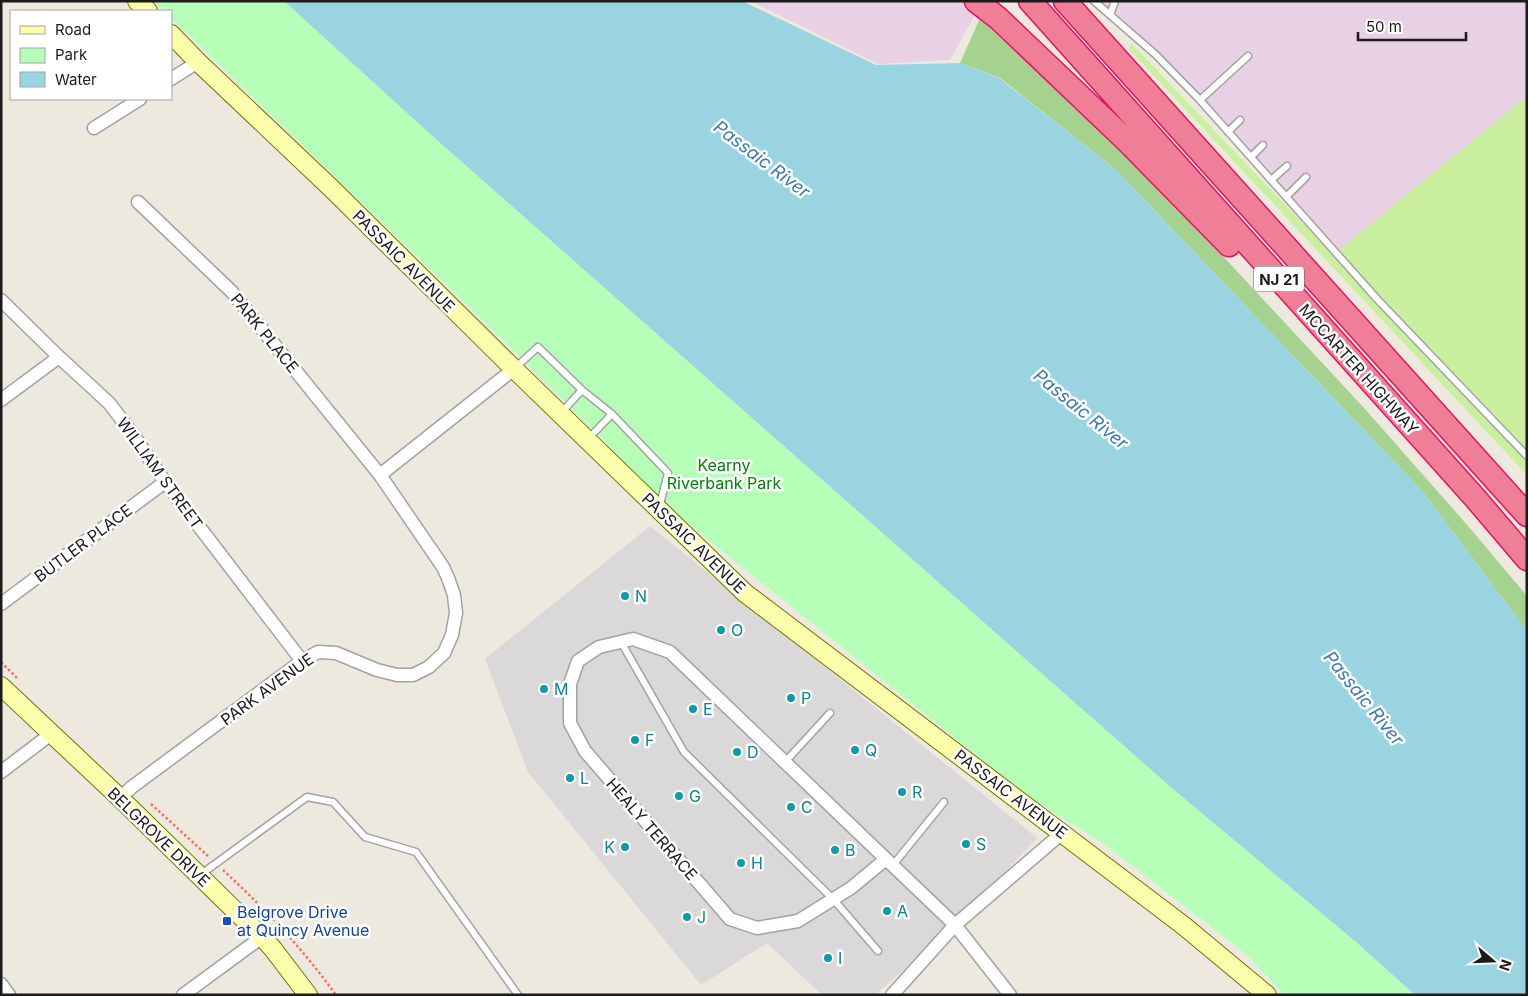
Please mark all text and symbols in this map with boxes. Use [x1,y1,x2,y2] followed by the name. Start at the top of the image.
[10,10,172,100] legend
[1358,10,1466,42] scale bar
[1366,17,1402,36] text: 50 m
[55,20,91,39] text: Road
[55,45,88,64] text: Park
[55,70,97,89] text: Water
[710,116,815,203] water label: Passaic River
[349,206,459,316] street label: PASSAIC AVENUE
[1254,266,1304,292] road number: NJ 21
[227,289,303,377] street label: PARK PLACE
[1295,299,1423,439] street label: MCCARTER HIGHWAY
[1030,365,1133,454] water label: Passaic River
[113,413,207,533] street label: WILLIAM STREET
[667,455,781,493] park label: Kearny Riverbank Park
[638,489,750,597] street label: PASSAIC AVENUE
[30,500,136,586] street label: BUTLER PLACE
[635,586,647,606] place label: N
[619,590,631,602] marker: N
[731,620,743,640] place label: O
[715,624,727,636] marker: O
[1320,647,1409,750] water label: Passaic River
[217,649,317,729] street label: PARK AVENUE
[554,679,568,699] place label: M
[538,683,550,695] marker: M
[801,688,811,708] place label: P
[785,692,797,704] marker: P
[703,699,713,719] place label: E
[687,703,699,715] marker: E
[645,730,654,750] place label: F
[629,734,641,746] marker: F
[865,740,877,760] place label: Q
[747,742,759,762] place label: D
[849,744,861,756] marker: Q
[951,745,1071,843] street label: PASSAIC AVENUE
[731,746,743,758] marker: D
[580,768,589,788] place label: L
[564,772,576,784] marker: L
[602,774,702,884] street label: HEALY TERRACE
[912,782,922,802] place label: R
[104,783,214,891] street label: BELGROVE DRIVE
[689,786,701,806] place label: G
[896,786,908,798] marker: R
[673,790,685,802] marker: G
[801,797,813,817] place label: C
[785,801,797,813] marker: C
[976,834,986,854] place label: S
[604,837,615,857] place label: K
[960,838,972,850] marker: S
[845,840,855,860] place label: B
[619,841,631,853] marker: K
[829,844,841,856] marker: B
[751,853,763,873] place label: H
[735,857,747,869] marker: H
[897,901,908,921] place label: A
[237,902,369,940] place label: Belgrove Drive at Quincy Avenue
[881,905,893,917] marker: A
[697,907,706,927] place label: J
[681,911,693,923] marker: J
[221,915,233,927] marker: Belgrove Drive at Quincy Avenue
[1468,936,1518,986] north arrow
[838,948,842,968] place label: I
[822,952,834,964] marker: I
[1496,958,1516,973] text: N

